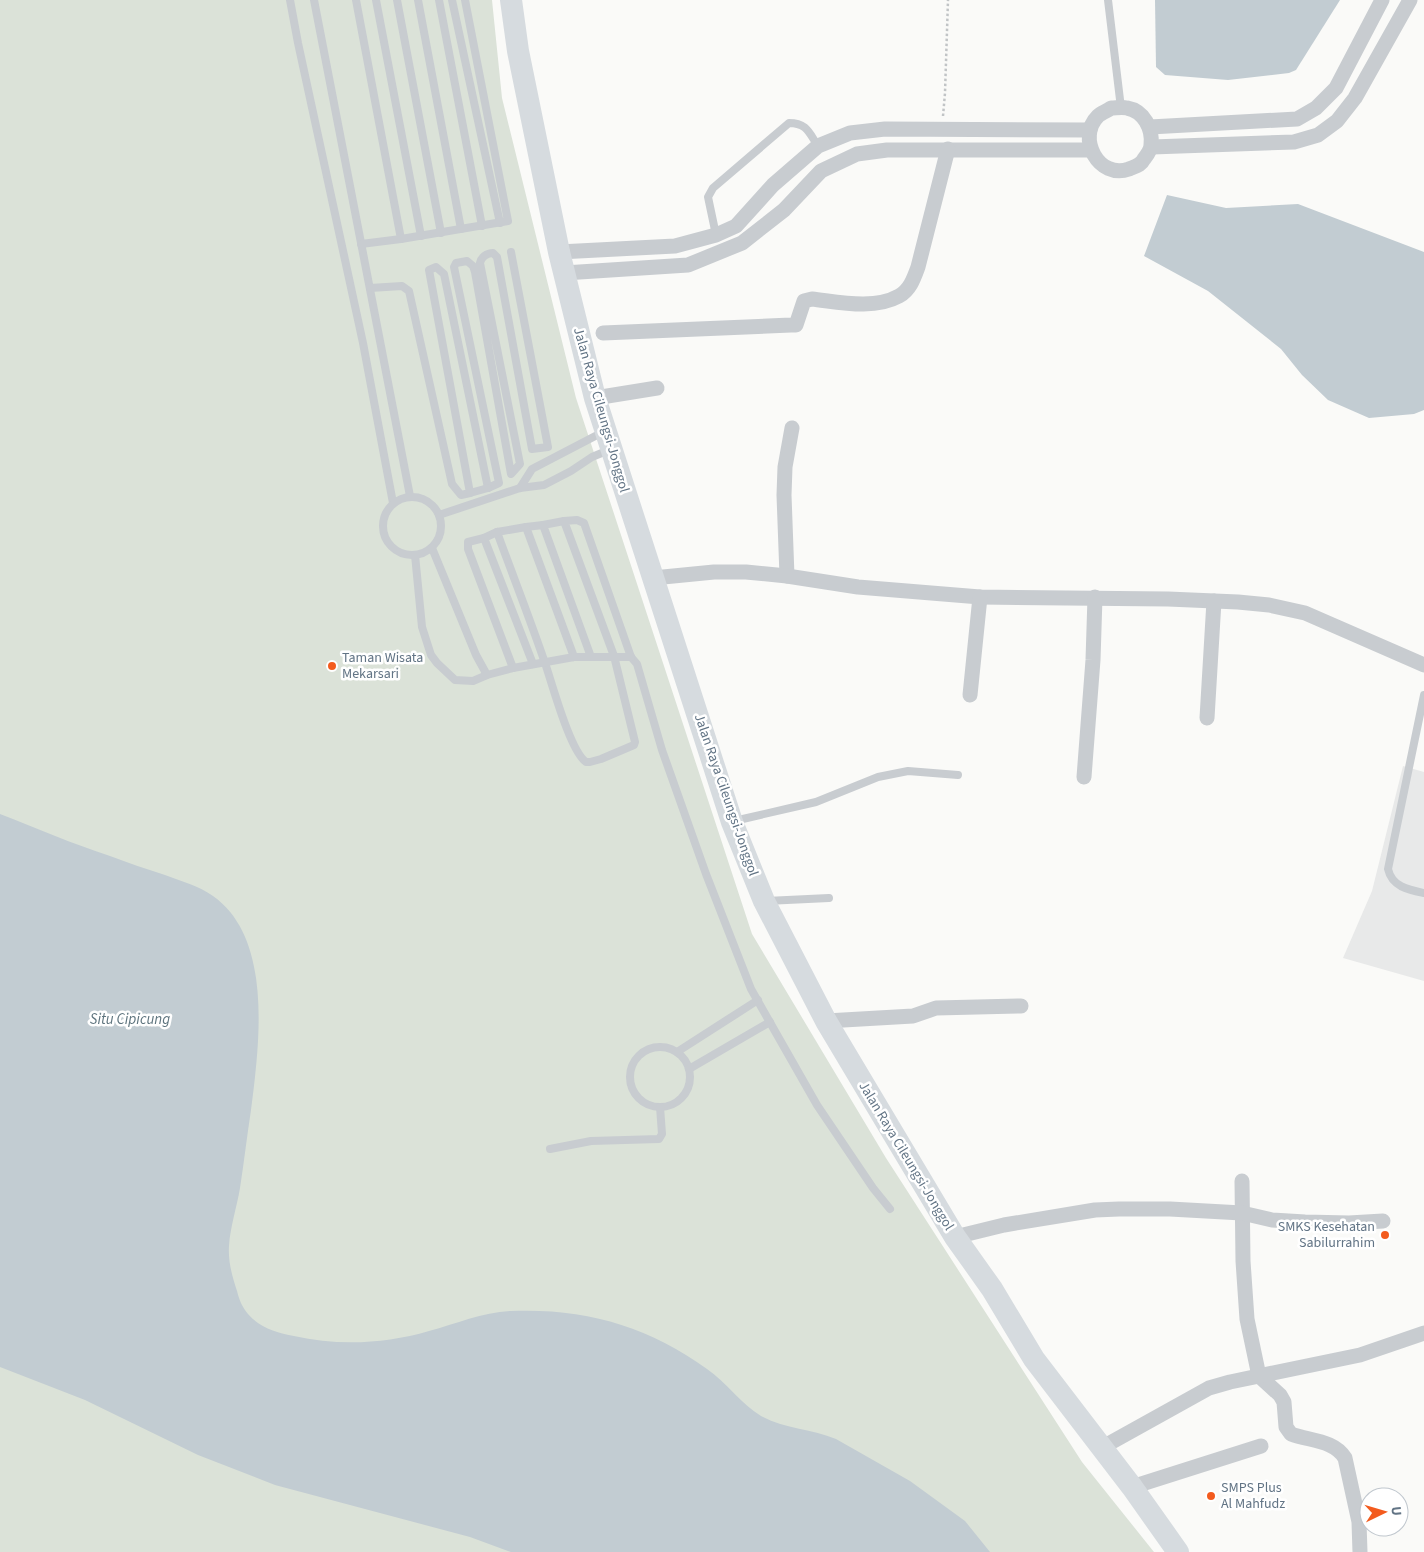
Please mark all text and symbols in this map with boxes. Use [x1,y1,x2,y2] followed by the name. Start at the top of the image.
[568,325,634,495] street label: Jalan Raya Cileungsi-Jonggol
[342,648,423,684] place label: Taman Wisata Mekarsari
[326,660,338,672] marker: Taman Wisata Mekarsari
[689,711,763,879] street label: Jalan Raya Cileungsi-Jonggol
[90,1009,170,1030] water label: Situ Cipicung
[853,1078,959,1235] street label: Jalan Raya Cileungsi-Jonggol
[1278,1217,1375,1253] place label: SMKS Kesehatan Sabilurrahim
[1379,1229,1391,1241] marker: SMKS Kesehatan Sabilurrahim
[1221,1478,1285,1514] place label: SMPS Plus Al Mahfudz
[1359,1487,1409,1537] north arrow
[1205,1490,1217,1502] marker: SMPS Plus Al Mahfudz
[1386,1505,1406,1516] text: U

